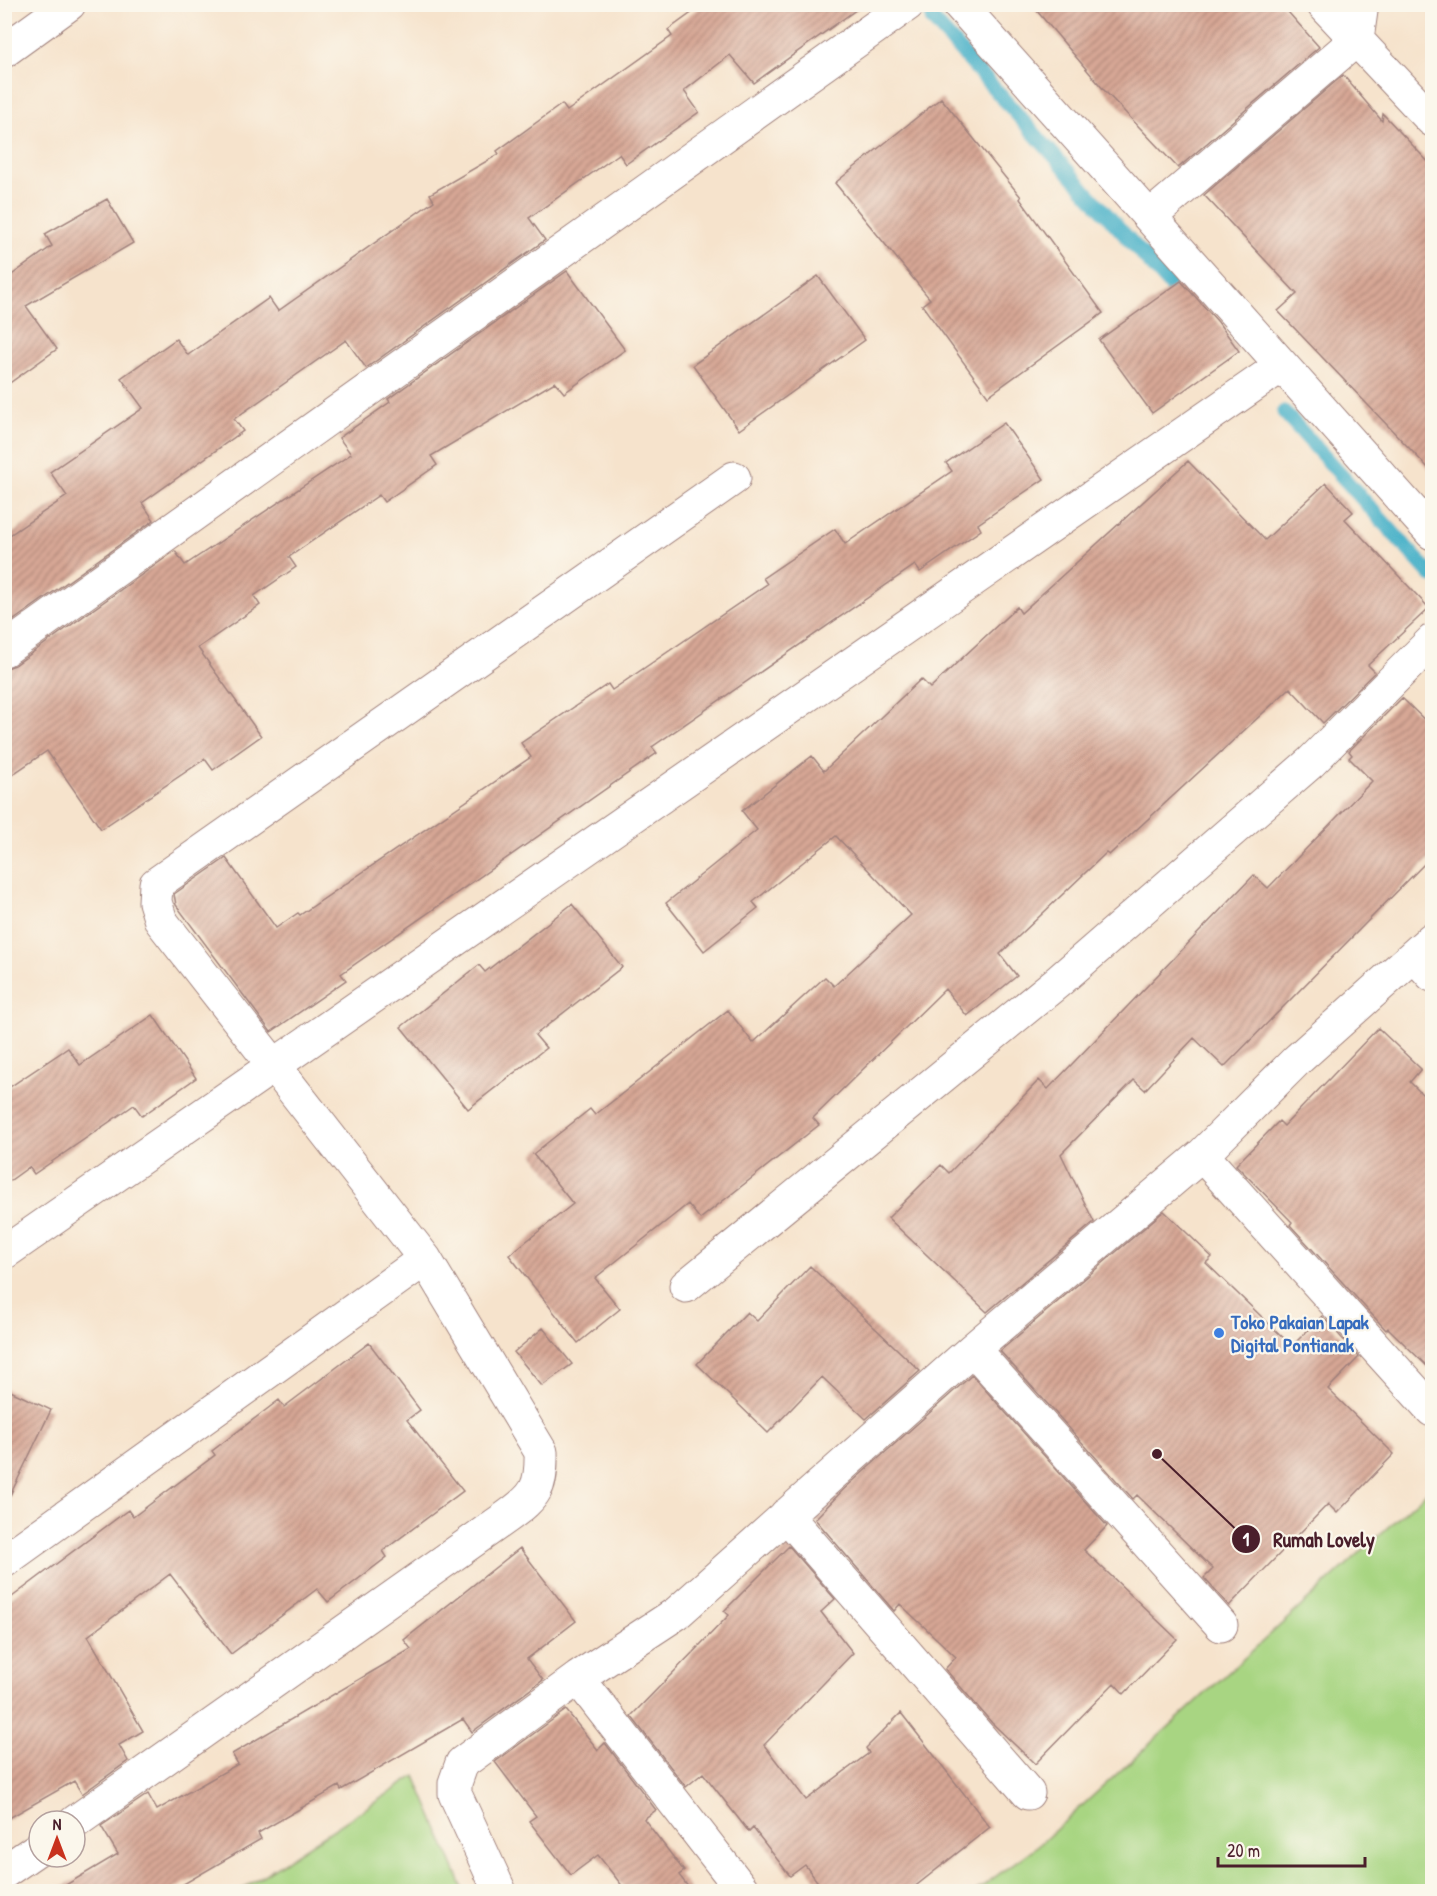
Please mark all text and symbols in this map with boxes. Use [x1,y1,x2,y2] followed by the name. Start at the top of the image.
[1230,1308,1370,1359] place label: Toko Pakaian Lapak Digital Pontianak
[1212,1326,1226,1340] marker: Toko Pakaian Lapak Digital Pontianak
[1231,1520,1386,1559] callout: Rumah Lovely
[1273,1525,1375,1555] text: Rumah Lovely
[1243,1527,1250,1552] text: 1
[27,1809,87,1869] north arrow
[53,1813,62,1835] text: N
[1218,1830,1365,1868] scale bar
[1227,1838,1260,1863] text: 20 m

